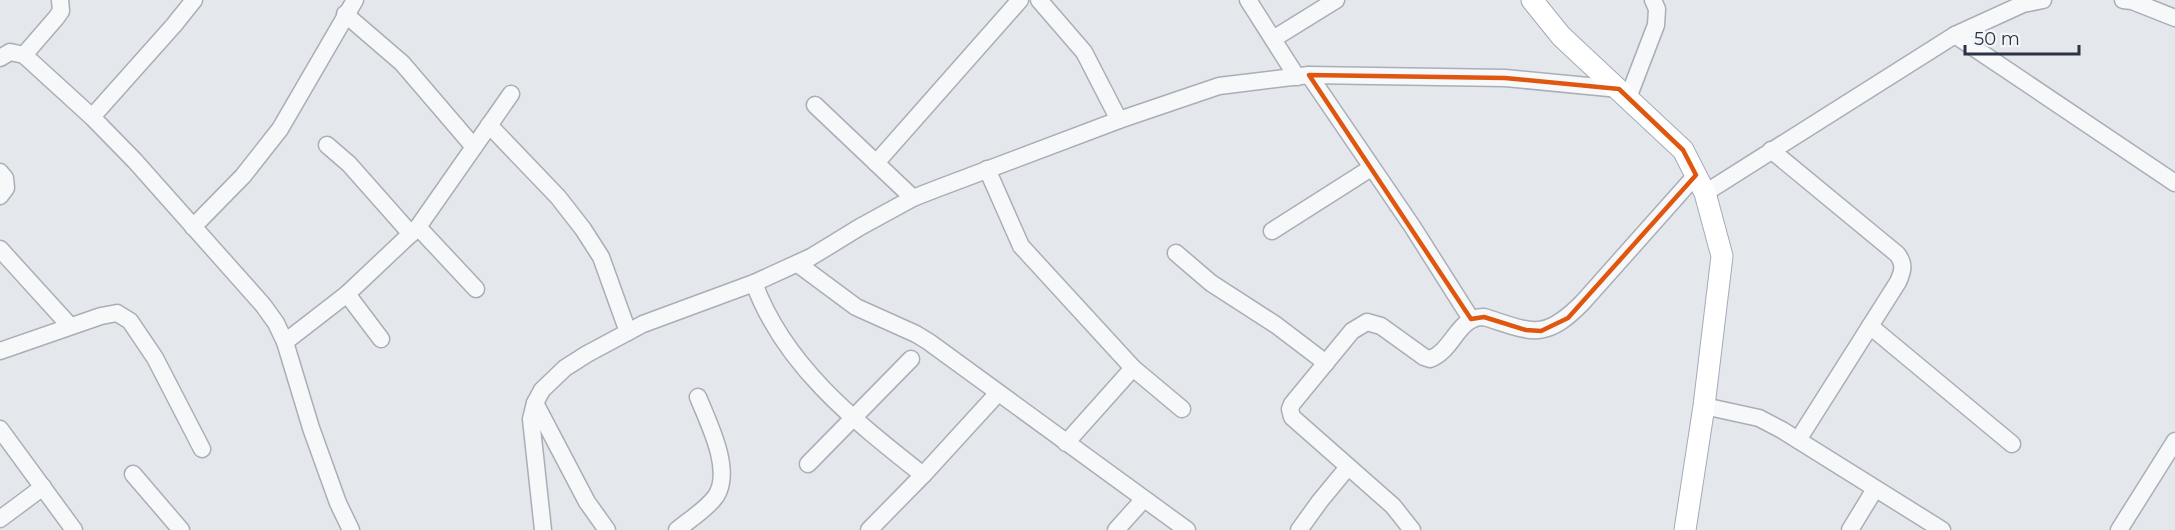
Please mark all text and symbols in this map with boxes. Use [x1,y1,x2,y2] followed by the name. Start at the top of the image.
[1965,18,2079,56] scale bar
[1974,28,2020,50] text: 50 m

